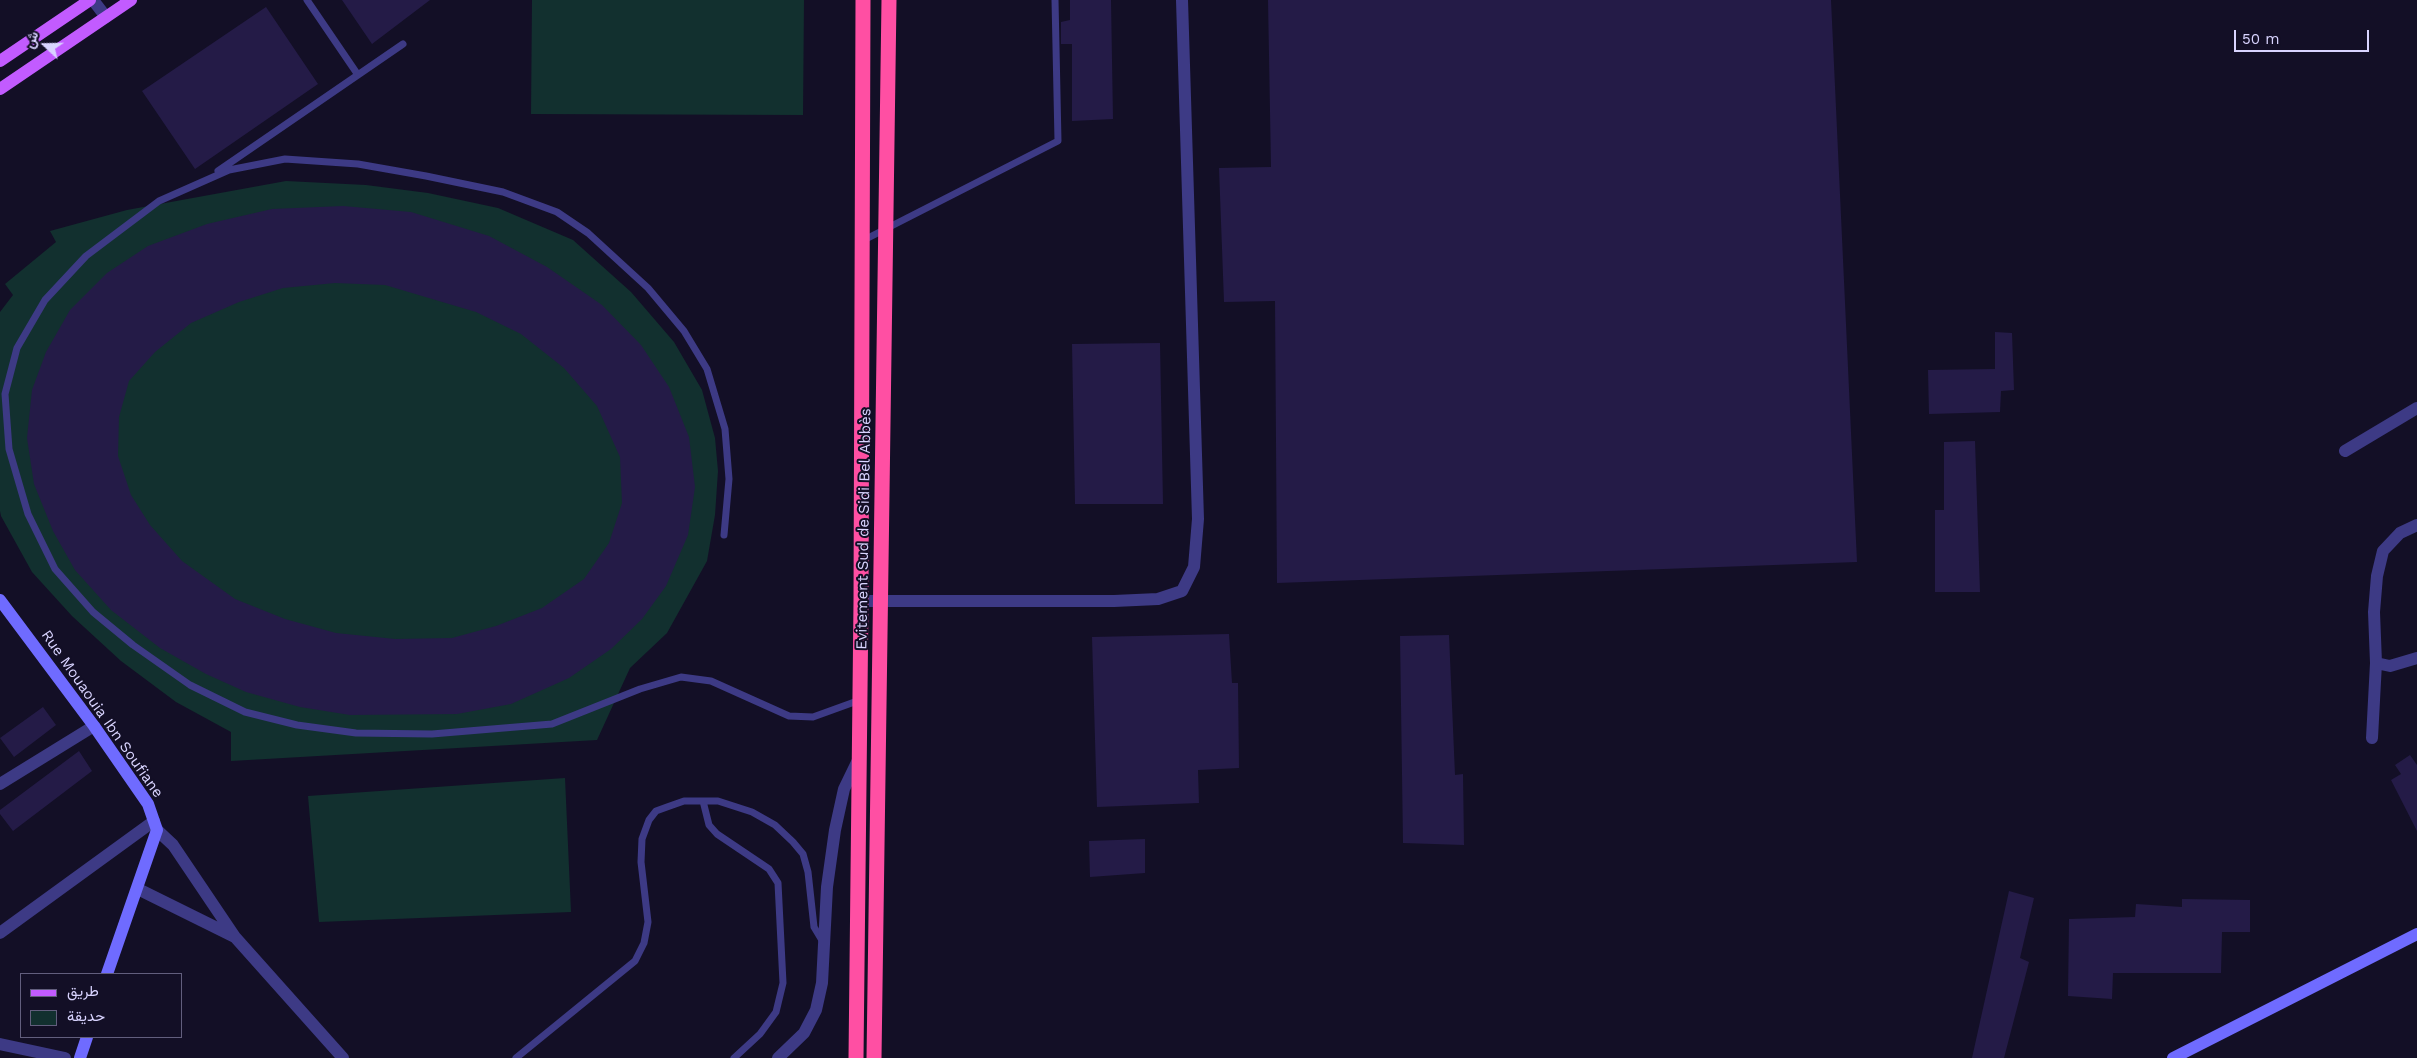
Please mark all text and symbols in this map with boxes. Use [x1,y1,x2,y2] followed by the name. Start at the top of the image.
[20,20,70,70] north arrow
[2237,20,2372,52] scale bar
[21,29,41,50] text: ش
[2242,30,2279,48] text: 50 m
[853,408,875,650] street label: Evitement Sud de Sidi Bel Abbès
[37,627,167,801] street label: Rue Mouaouia Ibn Soufiane
[20,973,182,1038] legend
[67,982,99,1000] text: طريق
[67,1007,105,1025] text: حديقة

